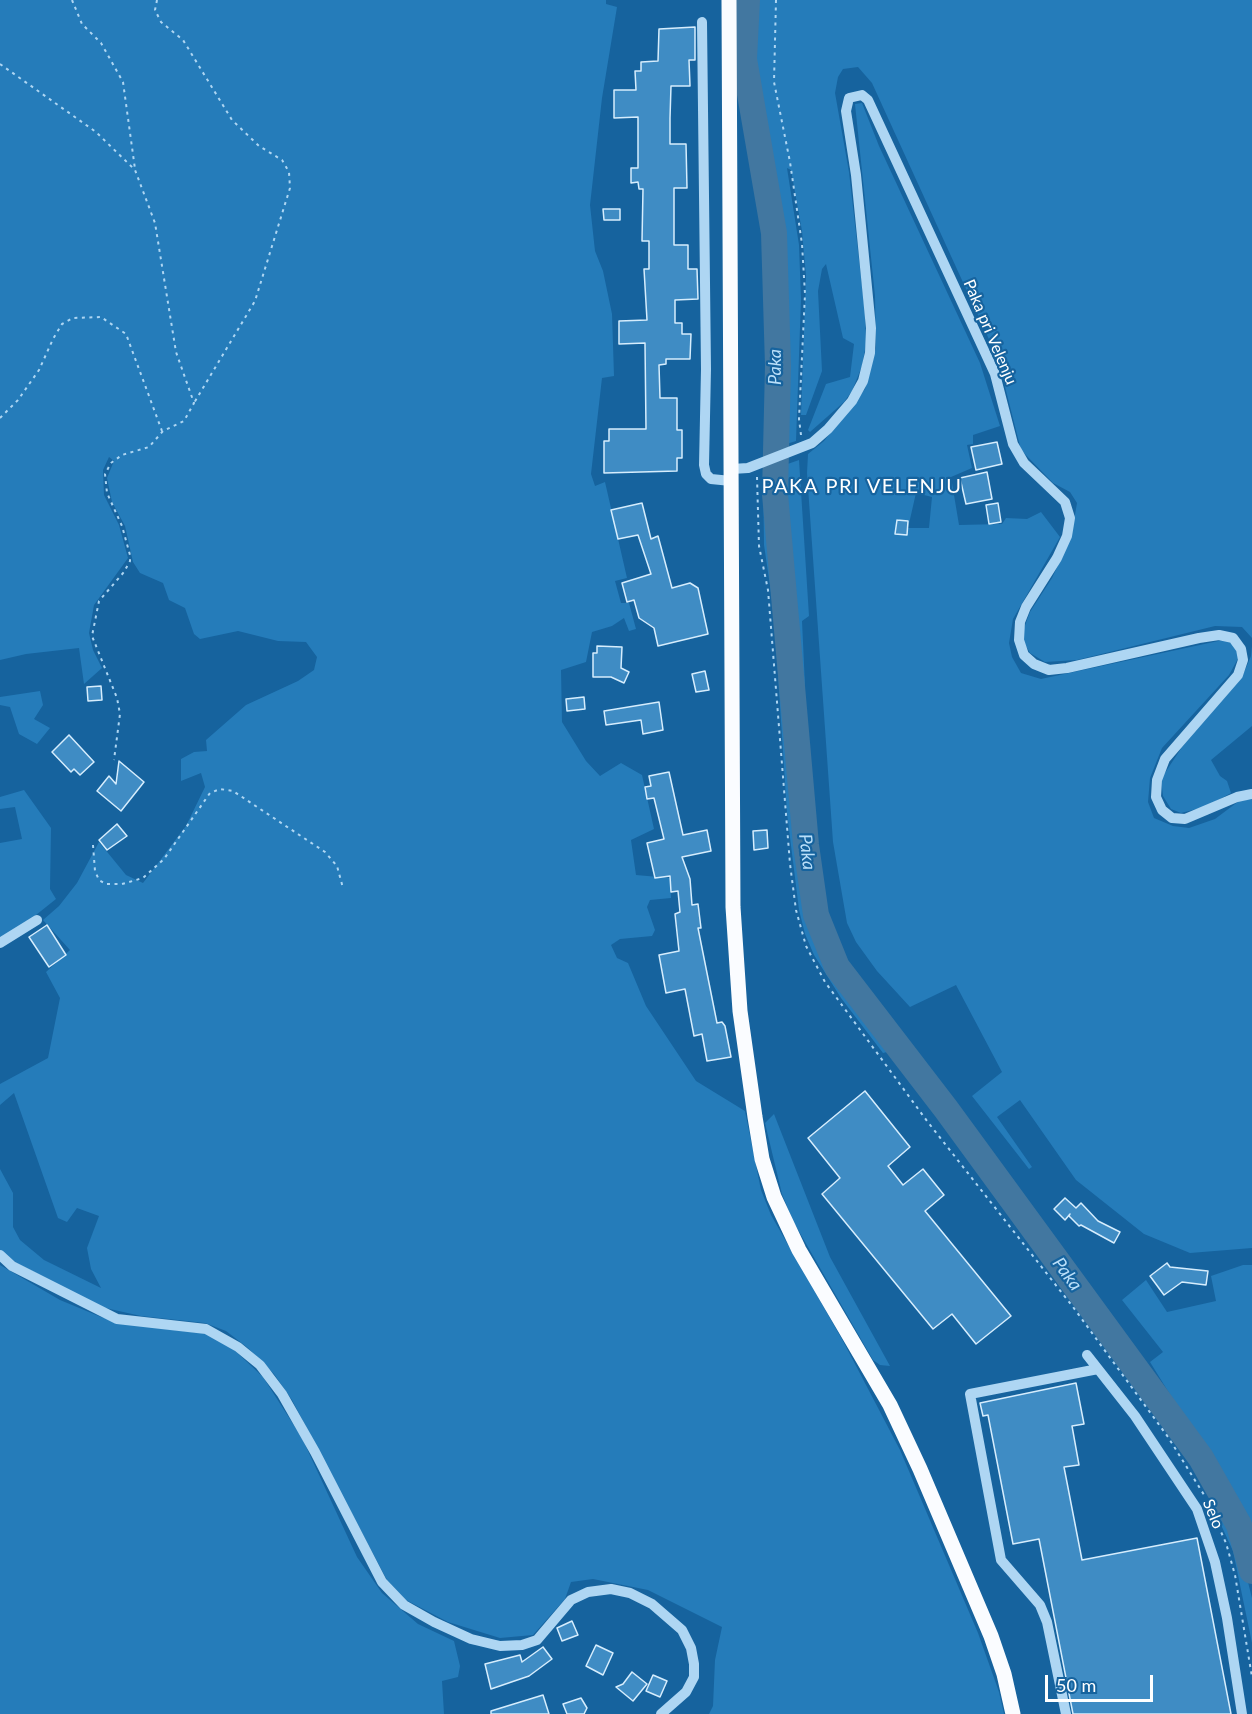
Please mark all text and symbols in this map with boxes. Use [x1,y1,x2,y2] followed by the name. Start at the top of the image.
[959,277,1021,387] street label: Paka pri Velenju
[764,349,786,385] water label: Paka
[761,475,963,499] district label: PAKA PRI VELENJU
[794,833,820,871] water label: Paka
[1048,1253,1086,1295] water label: Paka
[1198,1497,1228,1531] street label: Selo
[1048,1663,1156,1701] scale bar
[1056,1674,1096,1696] text: 50 m

